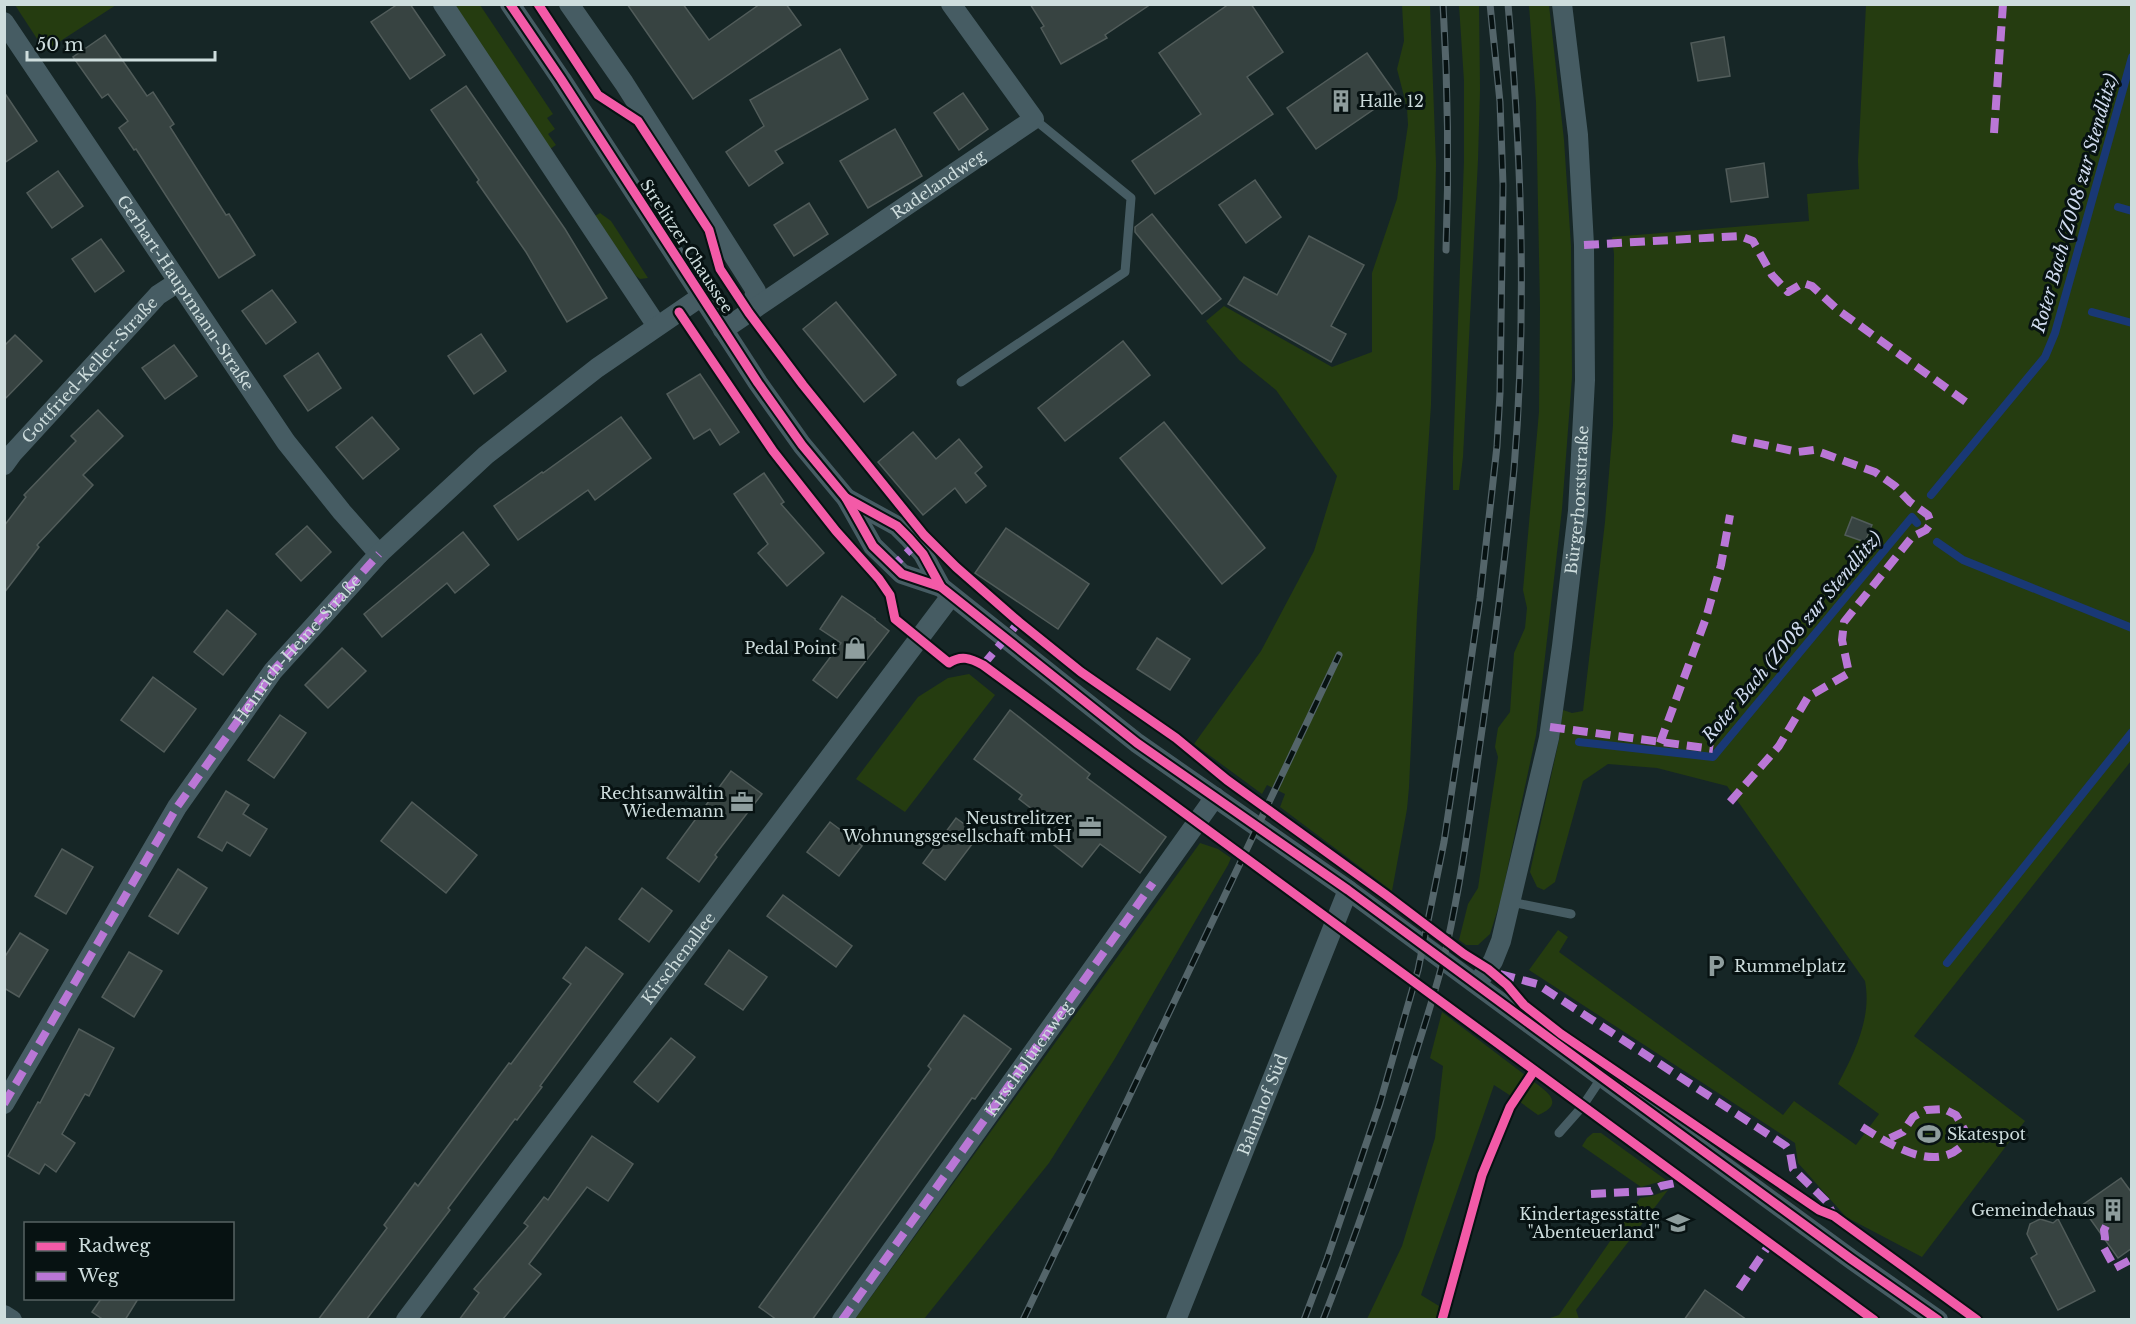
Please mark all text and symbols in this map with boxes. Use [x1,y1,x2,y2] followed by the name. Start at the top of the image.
[27,24,214,62] scale bar
[36,34,84,56] text: 50 m
[2027,71,2123,336] water label: Roter Bach (Z008 zur Stendlitz)
[1328,88,1354,114] building icon: Halle 12
[1359,91,1424,111] place label: Halle 12
[887,145,989,223] street label: Radelandweg
[636,175,738,317] street label: Strelitzer Chaussee
[113,191,259,394] street label: Gerhart-Hauptmann-Straße
[17,292,162,447] street label: Gottfried-Keller-Straße
[1561,425,1593,575] street label: Bürgerhorststraße
[1697,527,1887,747] water label: Roter Bach (Z008 zur Stendlitz)
[229,570,365,728] street label: Heinrich-Heine-Straße
[842,635,868,661] shop icon: Pedal Point
[744,638,837,658] place label: Pedal Point
[600,783,724,821] place label: Rechtsanwältin Wiedemann
[729,789,755,815] office icon: Rechtsanwältin Wiedemann
[842,808,1072,846] place label: Neustrelitzer Wohnungsgesellschaft mbH
[1077,814,1103,840] office icon: Neustrelitzer Wohnungsgesellschaft mbH
[637,908,720,1008] street label: Kirschenallee
[1703,953,1729,979] parking icon: Rummelplatz
[1734,956,1846,976] place label: Rummelplatz
[980,997,1077,1120] street label: Kirschblütenweg
[1233,1051,1292,1158] street label: Bahnhof Süd
[1916,1121,1942,1147] sports icon: Skatespot
[1947,1124,2026,1144] place label: Skatespot
[2100,1197,2126,1223] building icon: Gemeindehaus
[1971,1200,2095,1220] place label: Gemeindehaus
[1519,1204,1660,1242] place label: Kindertagesstätte "Abenteuerland"
[1665,1210,1691,1236] school or university icon: Kindertagesstätte "Abenteuerland"
[24,1222,234,1300] legend
[78,1235,151,1257] text: Radweg
[77,1265,119,1287] text: Weg

